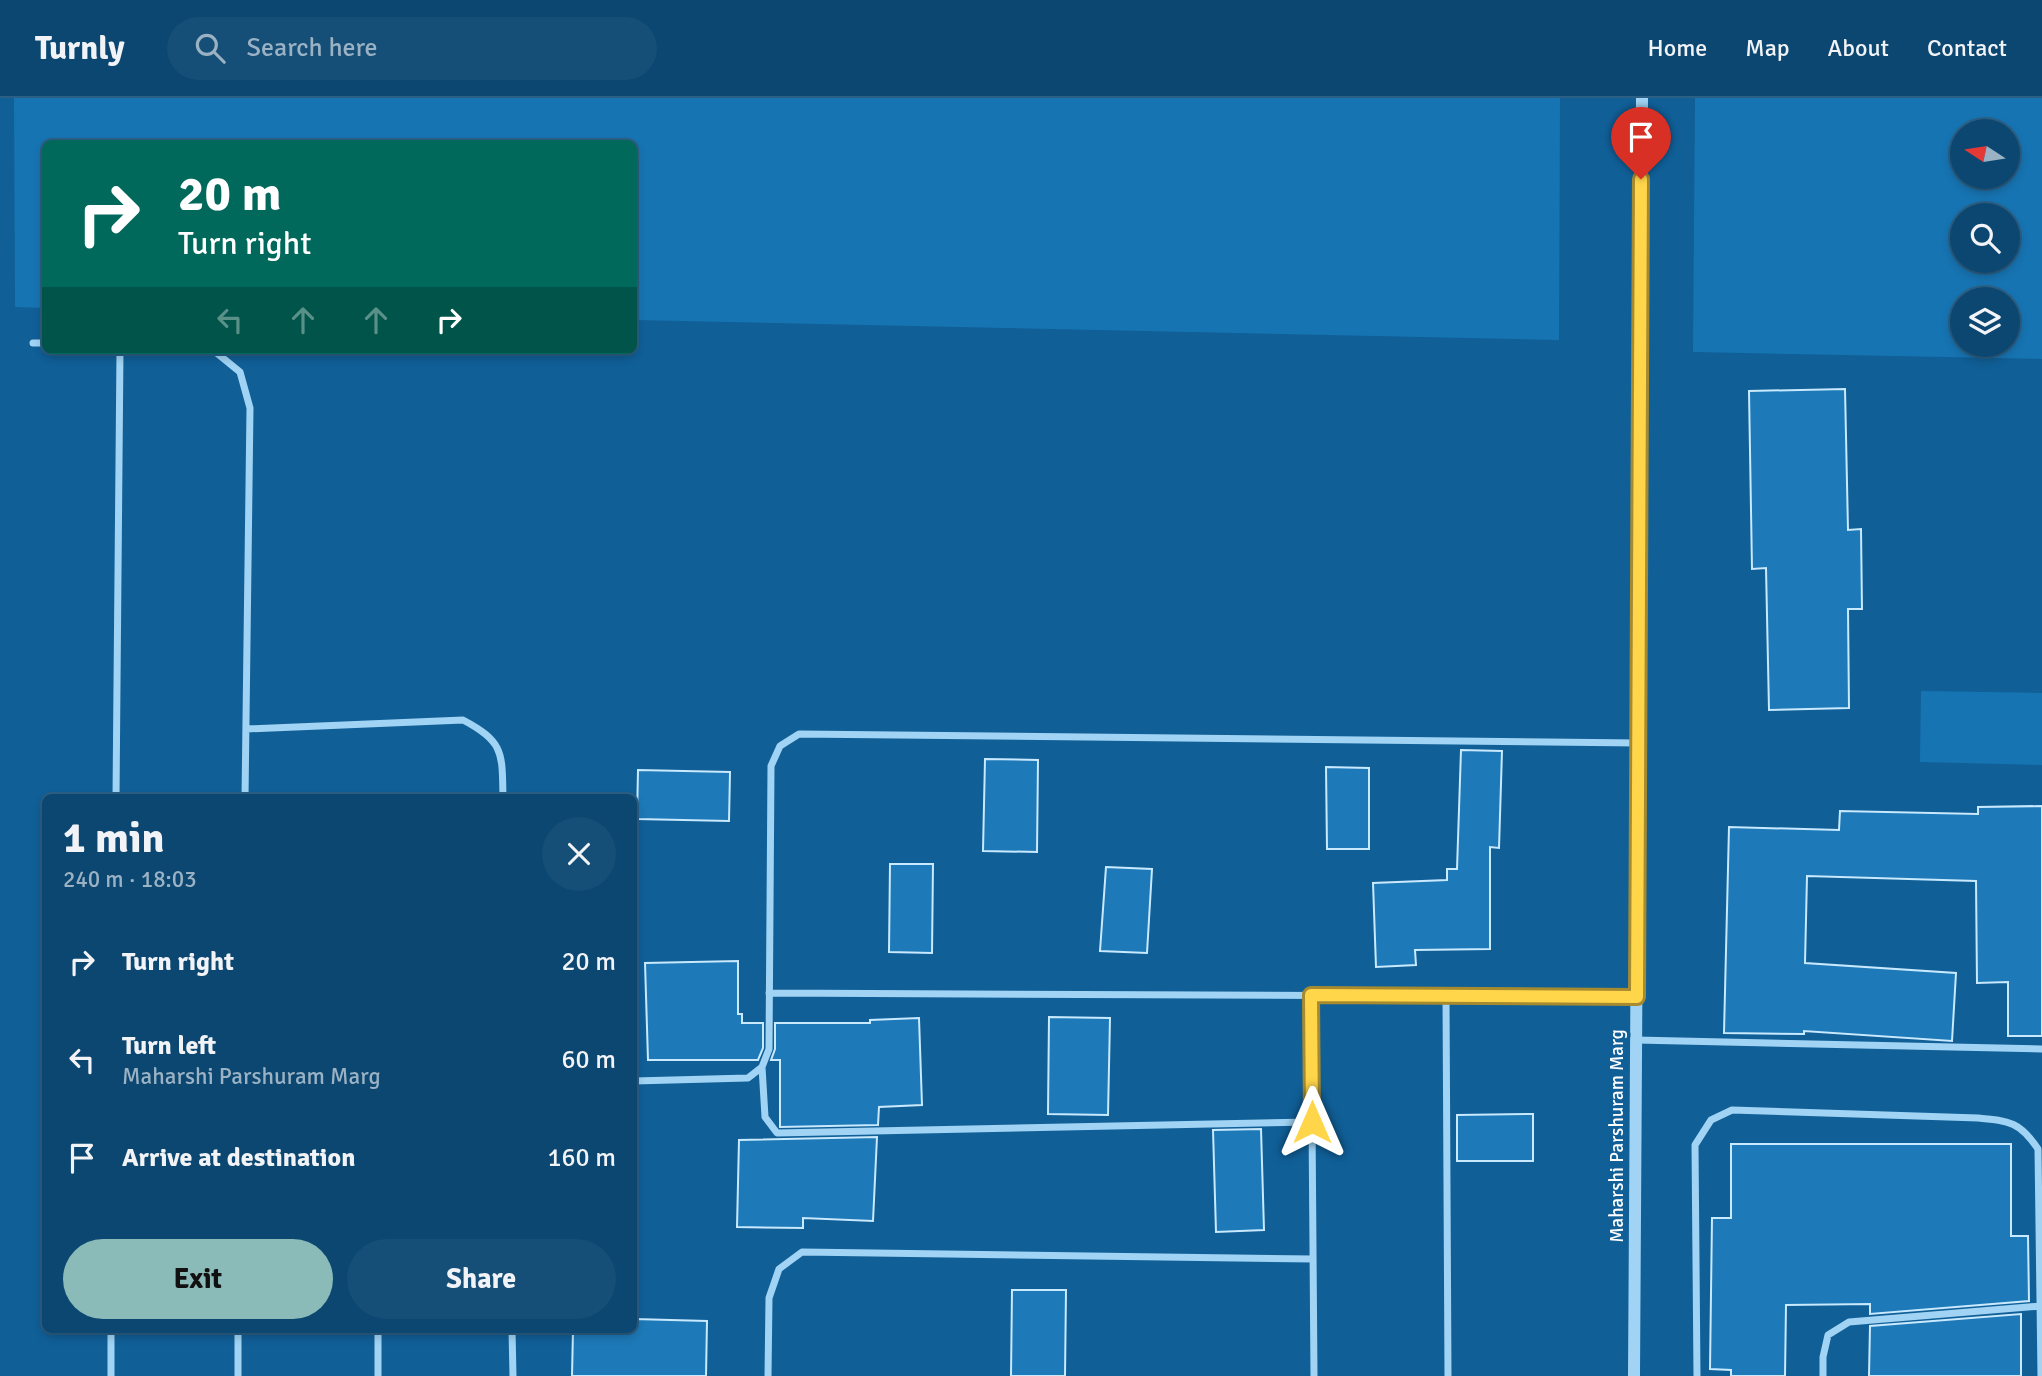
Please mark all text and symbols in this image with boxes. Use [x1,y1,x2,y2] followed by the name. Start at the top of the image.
[167,17,657,80] search box
[35,28,125,69] text: Turnly
[191,29,229,67] icon: search
[247,32,378,64] text: Search here
[1647,33,1707,63] text: Home
[1745,33,1790,63] text: Map
[1828,33,1889,63] text: About
[1927,33,2007,63] text: Contact
[1611,107,1671,179] pin
[1622,118,1660,156] icon: arrive
[1950,119,2020,189] north arrow
[1950,119,2020,357] map controls
[178,164,281,224] text: 20 m
[63,168,154,259] icon: right
[1950,203,2020,273] button: search
[178,224,311,263] text: Turn right
[1950,287,2020,357] button: layers
[211,301,249,339] icon: left
[284,301,322,339] icon: ahead
[357,301,395,339] icon: ahead
[430,301,468,339] icon: right
[63,813,164,864] text: 1 min
[542,817,616,891] button: close
[63,865,197,894] text: 240 m · 18:03
[63,943,101,981] icon: right
[122,946,234,978] text: Turn right
[561,946,616,978] text: 20 m
[1605,1029,1629,1243] street label: Maharshi Parshuram Marg
[122,1030,216,1062] text: Turn left
[63,1041,101,1079] icon: left
[561,1044,616,1076] text: 60 m
[122,1062,381,1091] text: Maharshi Parshuram Marg
[1275,1085,1349,1159] position arrow
[63,1139,101,1177] icon: arrive
[122,1142,355,1174] text: Arrive at destination
[547,1142,616,1174] text: 160 m
[63,1239,333,1319] button: Exit
[347,1239,616,1319] button: Share

